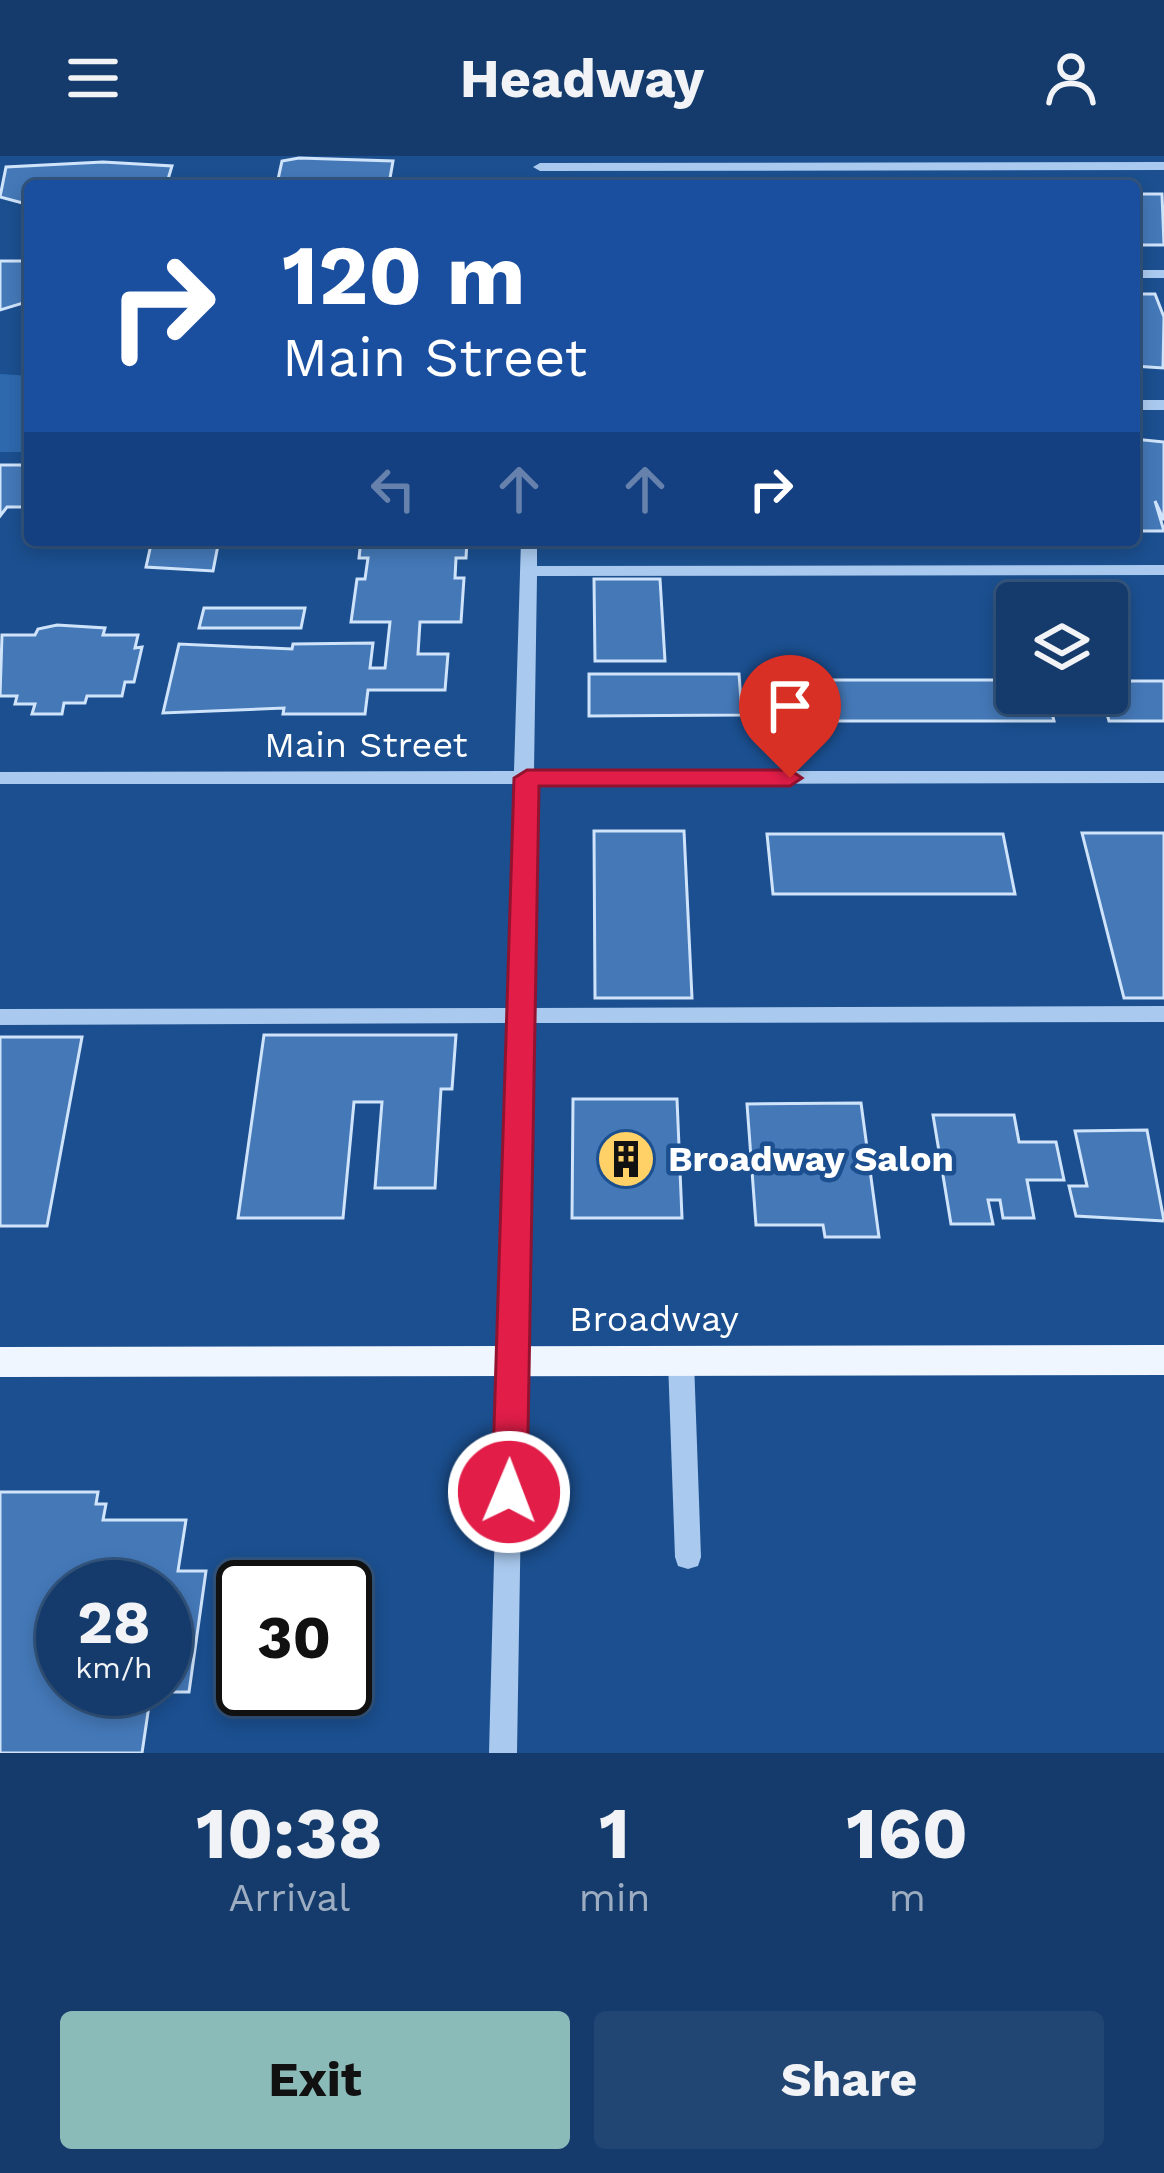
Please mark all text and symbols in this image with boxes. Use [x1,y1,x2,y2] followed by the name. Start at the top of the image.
[60,45,126,111] icon: menu
[1038,45,1104,111] icon: person
[460,47,704,110] text: Headway
[282,226,525,324] text: 120 m
[84,228,240,384] icon: right
[282,326,587,389] text: Main Street
[360,456,426,522] icon: left
[486,456,552,522] icon: ahead
[612,456,678,522] icon: ahead
[738,456,804,522] icon: right
[996,582,1128,714] map controls
[996,582,1128,714] button: layers
[739,655,841,778] pin
[757,673,823,739] icon: arrive
[264,724,468,766] street label: Main Street
[595,1128,657,1190] building icon: Broadway Salon
[668,1138,954,1180] place label: Broadway Salon
[569,1298,739,1340] street label: Broadway
[446,1429,572,1555] position arrow
[216,1560,372,1716] speed limit sign: 30
[77,1587,151,1658] text: 28
[75,1650,153,1685] text: km/h
[196,1791,383,1875] text: 10:38
[599,1791,630,1875] text: 1
[846,1791,968,1875] text: 160
[229,1875,350,1920] text: Arrival
[579,1875,650,1920] text: min
[889,1875,926,1920] text: m
[60,2011,570,2149] button: Exit
[594,2011,1104,2149] button: Share

